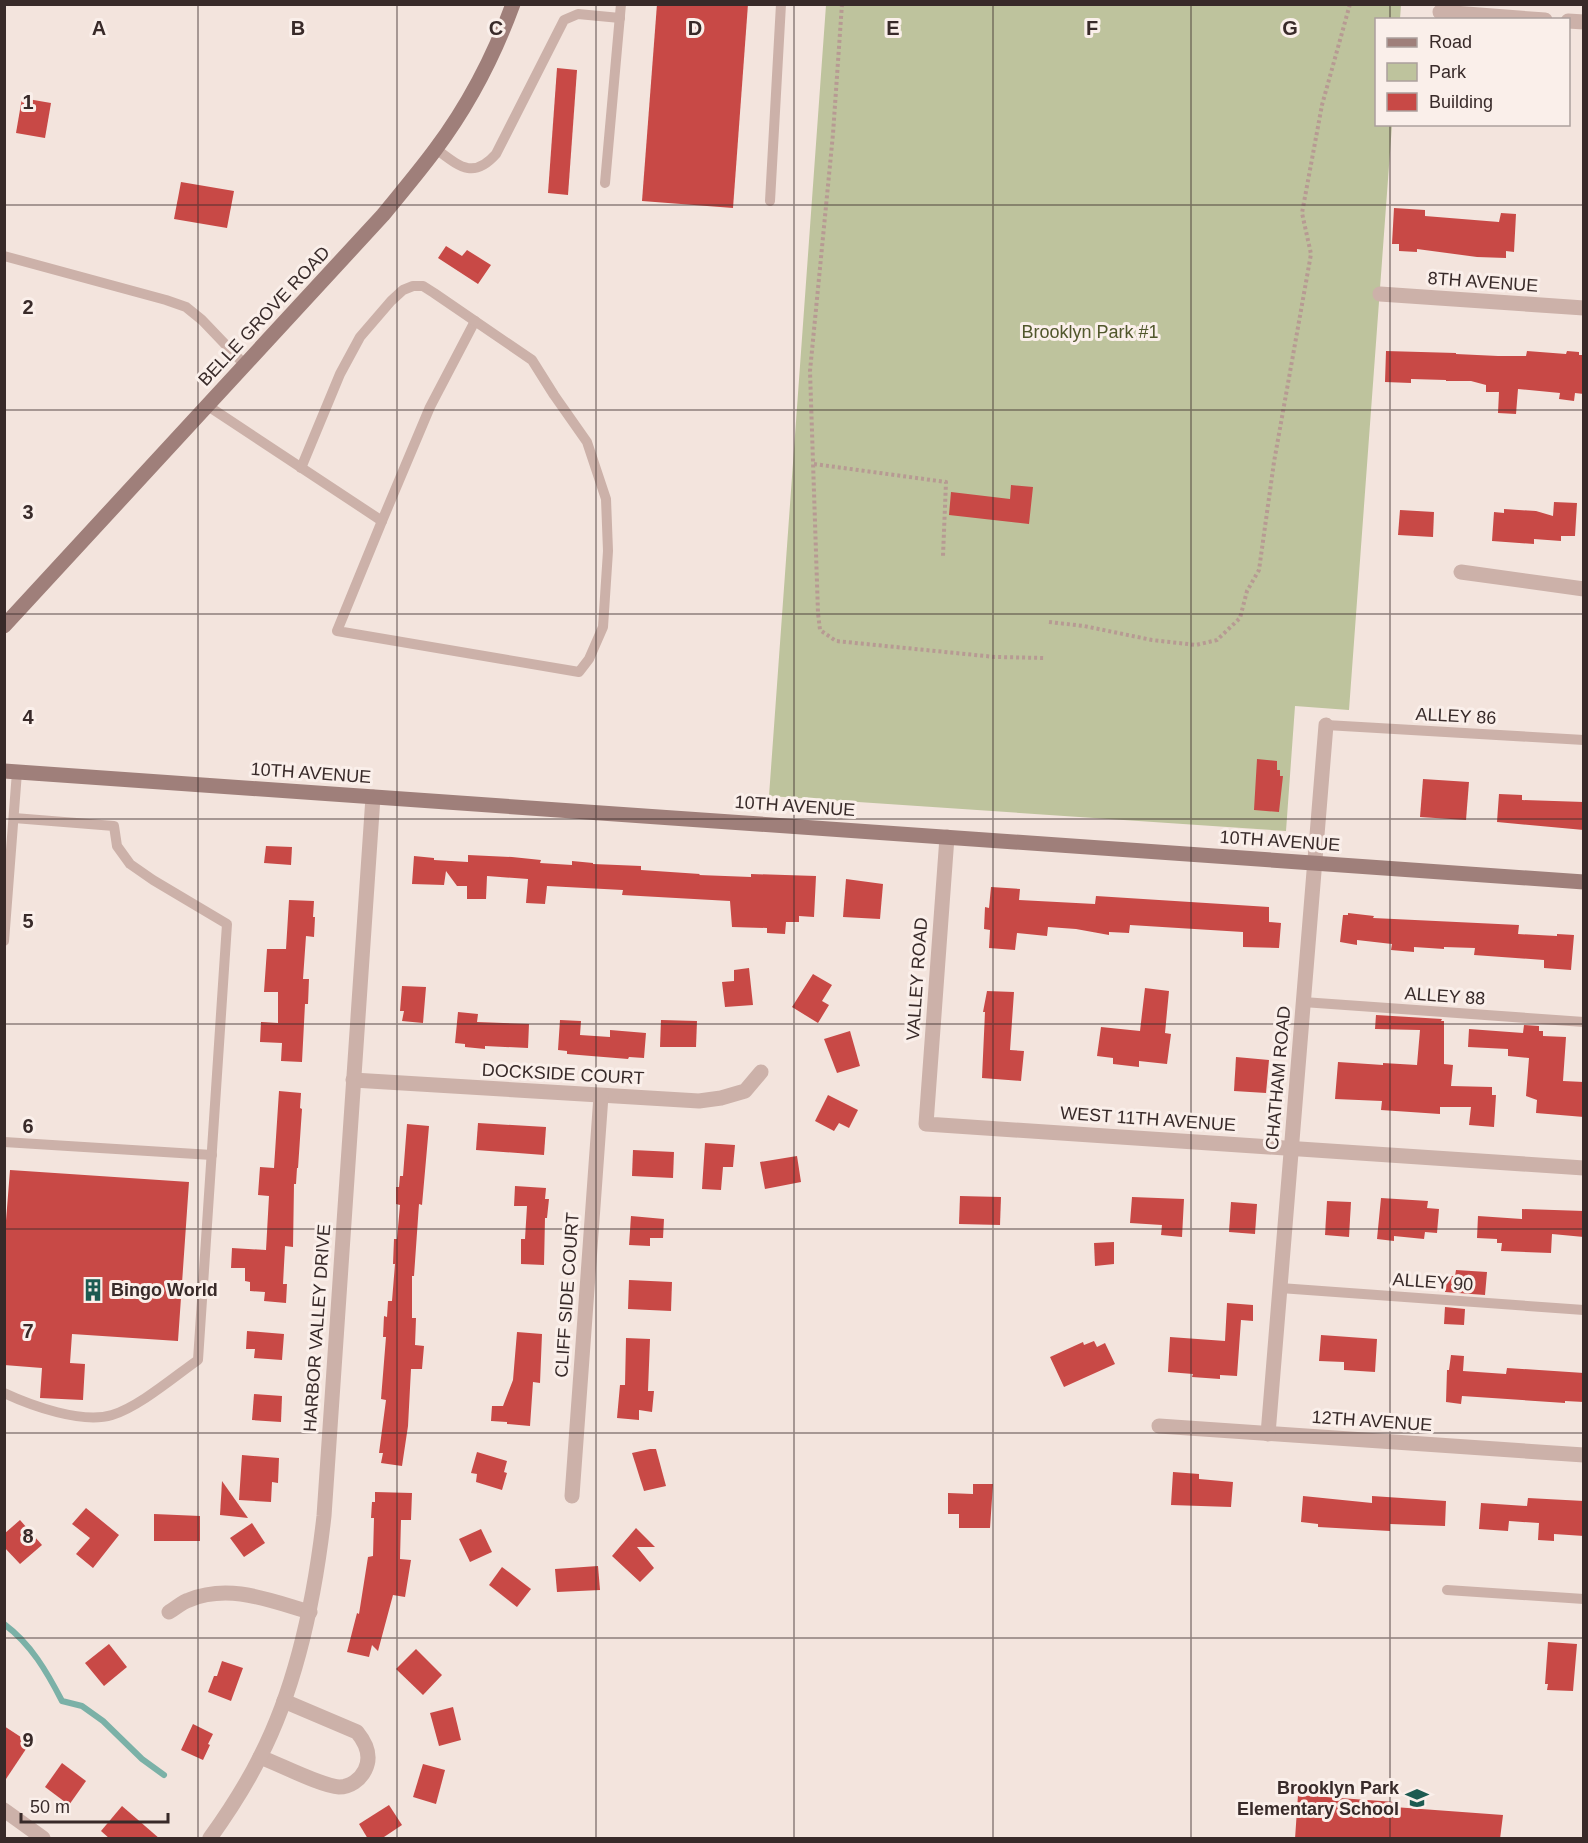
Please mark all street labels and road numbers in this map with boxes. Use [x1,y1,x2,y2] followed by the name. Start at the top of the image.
[194,242,334,390] street label: BELLE GROVE ROAD
[1427,268,1539,296] street label: 8TH AVENUE
[1415,704,1497,728] street label: ALLEY 86
[250,759,372,787] street label: 10TH AVENUE
[734,792,856,820] street label: 10TH AVENUE
[1219,827,1341,855] street label: 10TH AVENUE
[903,917,931,1041] street label: VALLEY ROAD
[1404,983,1486,1009] street label: ALLEY 88
[1262,1005,1294,1151] street label: CHATHAM ROAD
[481,1060,645,1088] street label: DOCKSIDE COURT
[1059,1103,1237,1135] street label: WEST 11TH AVENUE
[551,1212,583,1378] street label: CLIFF SIDE COURT
[300,1223,334,1433] street label: HARBOR VALLEY DRIVE
[1392,1269,1474,1295] street label: ALLEY 90
[1311,1407,1433,1435] street label: 12TH AVENUE

